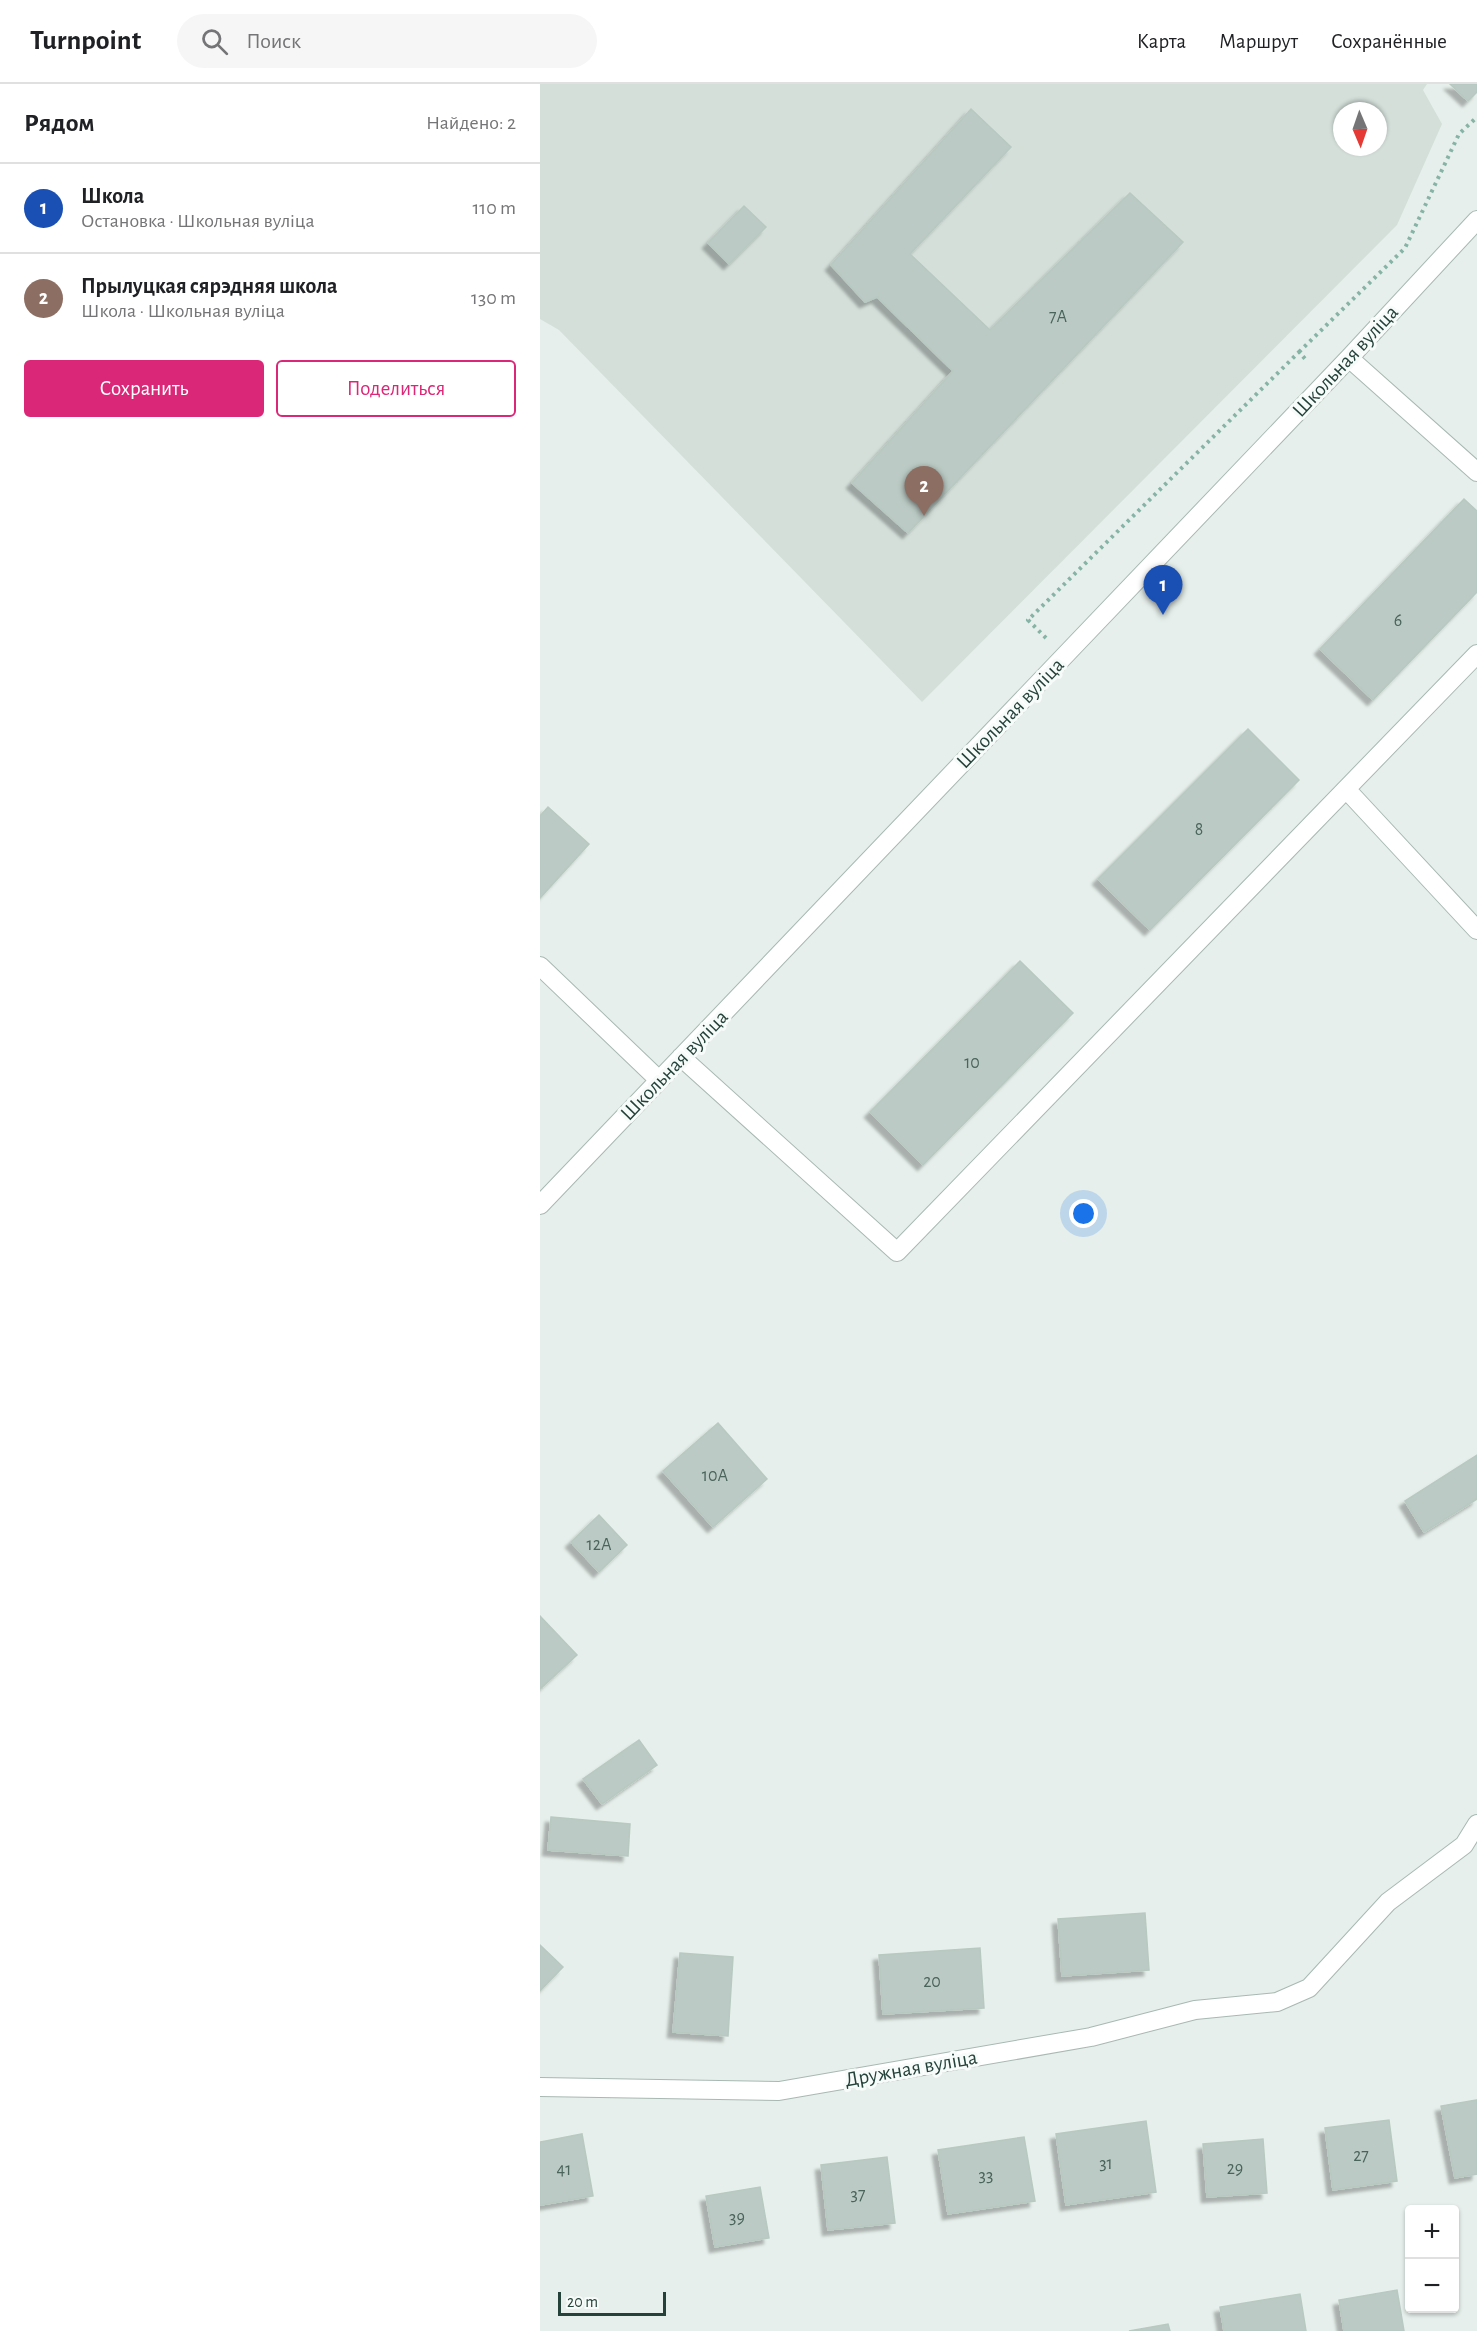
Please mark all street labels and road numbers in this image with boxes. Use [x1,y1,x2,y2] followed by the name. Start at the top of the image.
[1288,301,1403,421] street label: Школьная вуліца
[953,654,1068,773] street label: Школьная вуліца
[617,1006,732,1125] street label: Школьная вуліца
[843,2046,979,2090] street label: Дружная вуліца

